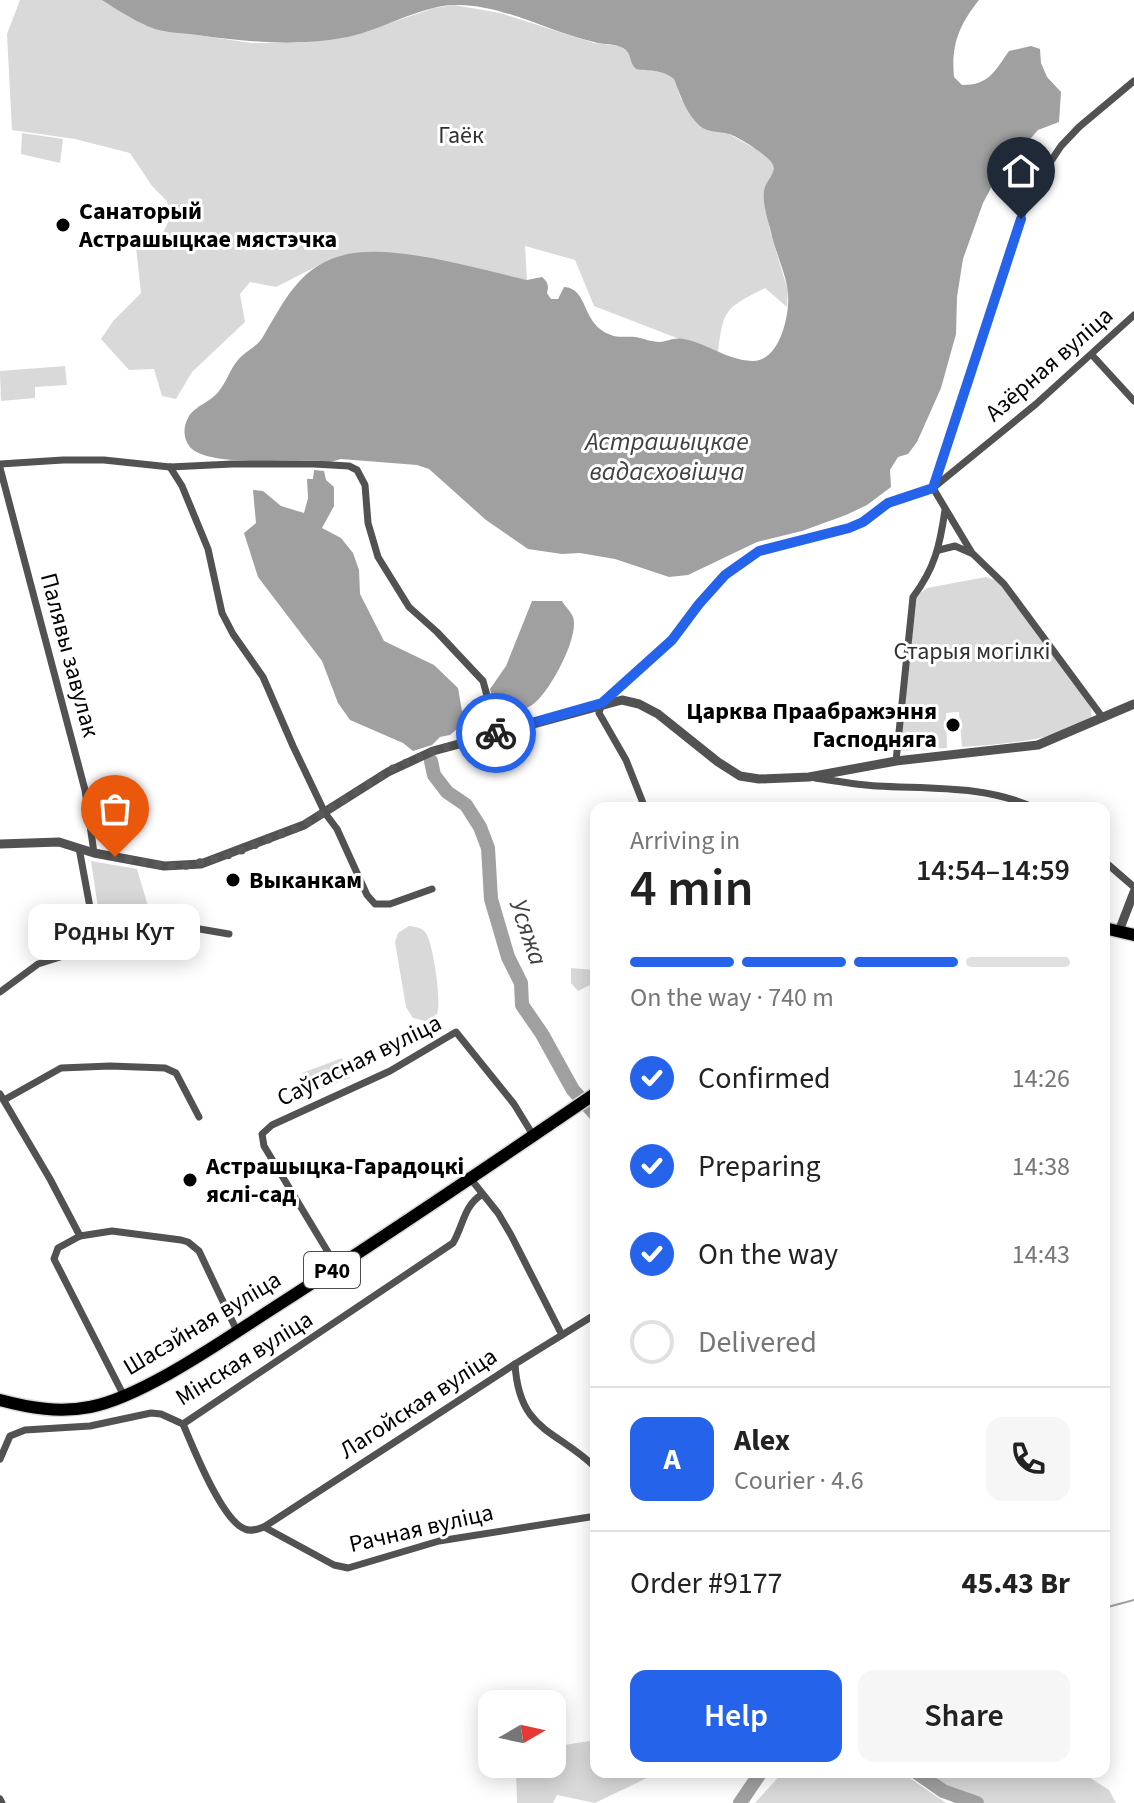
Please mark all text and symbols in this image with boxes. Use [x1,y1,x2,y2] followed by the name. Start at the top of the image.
[438,118,484,153] park label: Гаёк
[987,137,1055,219] pin
[999,149,1043,193] icon: home
[78,194,337,257] place label: Санаторый Астрашыцкае мястэчка
[54,216,72,234] marker: Санаторый Астрашыцкае мястэчка
[978,299,1121,430] street label: Азёрная вуліца
[583,423,749,490] water label: Астрашыцкае вадасховішча
[31,569,108,741] street label: Палявы завулак
[894,634,1050,669] park label: Старыя могілкі
[456,693,536,773] courier
[686,694,937,757] place label: Царква Праабражэння Гасподняга
[474,711,518,755] icon: bike
[944,716,962,734] marker: Царква Праабражэння Гасподняга
[81,775,149,857] pin
[93,787,137,831] icon: bag
[630,822,740,859] text: Arriving in
[916,849,1070,892] text: 14:54–14:59
[630,852,754,926] text: 4 min
[249,863,362,898] place label: Выканкам
[224,871,242,889] marker: Выканкам
[500,894,557,970] water label: Усяжа
[29,905,201,961] callout: Родны Кут
[53,913,175,950] text: Родны Кут
[630,979,834,1016] text: On the way · 740 m
[271,1005,447,1115] street label: Саўгасная вуліца
[630,1056,674,1100] icon: check
[698,1057,831,1100] text: Confirmed
[1012,1060,1070,1097] text: 14:26
[630,1144,674,1188] icon: check
[698,1145,821,1188] text: Preparing
[1012,1148,1070,1185] text: 14:38
[205,1149,464,1212] place label: Астрашыцка-Гарадоцкі яслі-сад
[181,1171,199,1189] marker: Астрашыцка-Гарадоцкі яслі-сад
[630,1232,674,1276] icon: check
[698,1233,838,1276] text: On the way
[1012,1236,1070,1273] text: 14:43
[304,1252,360,1288] road number: Р40
[117,1262,288,1384] street label: Шасэйная вуліца
[169,1302,320,1415] street label: Мінская вуліца
[698,1321,817,1364] text: Delivered
[332,1339,504,1468] street label: Лагойская вуліца
[986,1417,1070,1501] button: phone
[734,1419,790,1462] text: Alex
[663,1438,681,1481] text: A
[734,1462,864,1499] text: Courier · 4.6
[346,1495,497,1562] street label: Рачная вуліца
[630,1562,783,1605] text: Order #9177
[962,1562,1070,1605] text: 45.43 Br
[630,1670,842,1762] button: Help
[858,1670,1070,1762] button: Share
[478,1690,566,1778] north arrow
[478,1690,566,1778] map controls

